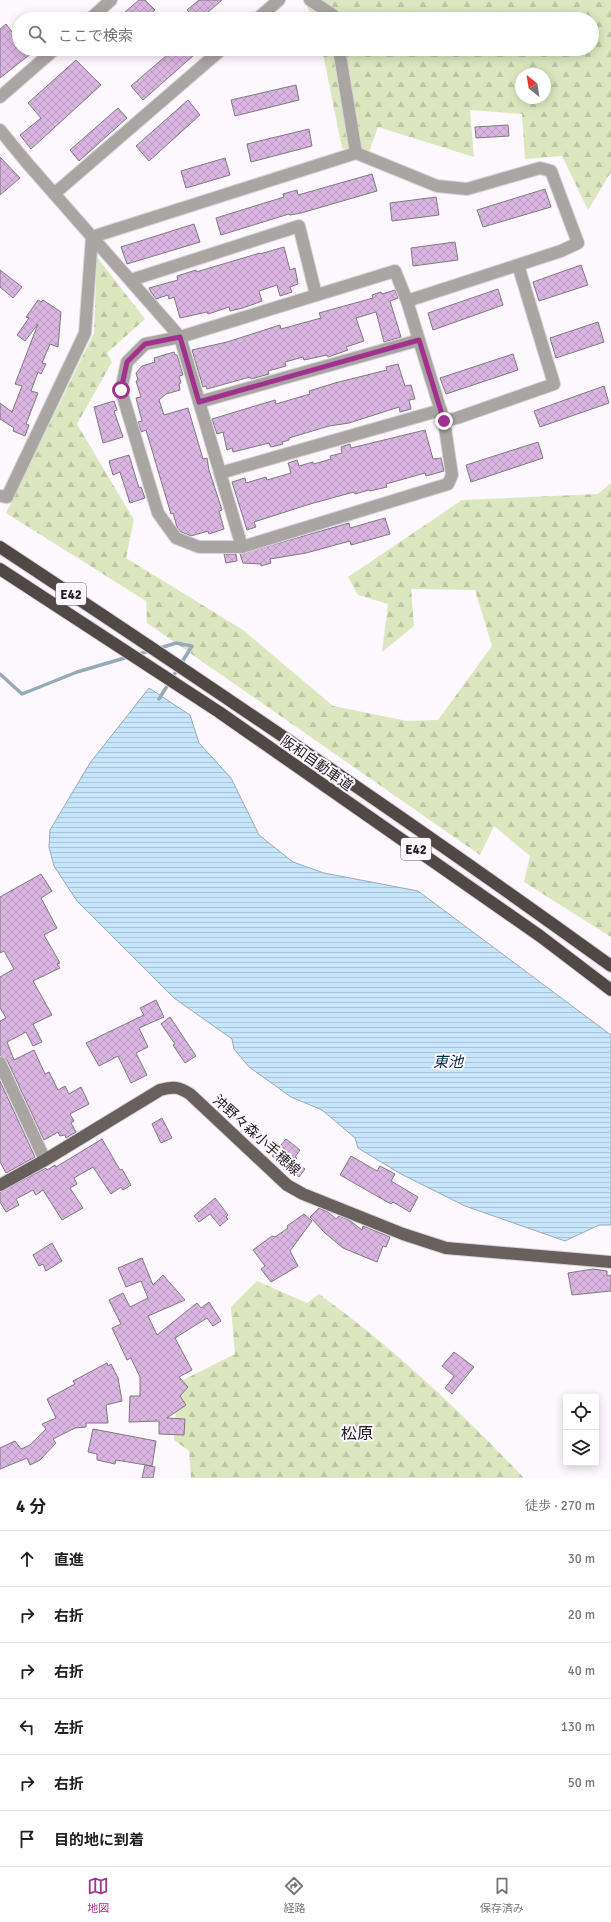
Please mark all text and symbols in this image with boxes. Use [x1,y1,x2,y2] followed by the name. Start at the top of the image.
[12,12,599,56] search box
[26,23,48,45] icon: search
[58,27,133,45] text: ここで検索
[515,68,551,104] north arrow
[112,381,130,399] route start
[435,412,453,430] route end
[56,583,86,605] road number: E42
[277,732,356,794] street label: 阪和自動車道
[401,838,431,860] road number: E42
[433,1053,465,1071] water label: 東池
[209,1092,304,1179] street label: 沖野々森小手穂線
[563,1394,599,1466] map controls
[563,1394,599,1430] button: locate
[341,1424,373,1444] district label: 松原
[563,1430,599,1466] button: layers
[16,1496,46,1517] text: 4 分
[525,1498,595,1514] text: 徒歩 · 270 m
[16,1548,38,1570] icon: ahead
[54,1551,84,1569] text: 直進
[568,1551,595,1567] text: 30 m
[16,1604,38,1626] icon: right
[54,1607,84,1625] text: 右折
[568,1607,595,1623] text: 20 m
[16,1660,38,1682] icon: right
[54,1663,84,1681] text: 右折
[568,1663,595,1679] text: 40 m
[16,1716,38,1738] icon: left
[54,1719,84,1737] text: 左折
[561,1719,595,1735] text: 130 m
[16,1772,38,1794] icon: right
[54,1775,84,1793] text: 右折
[568,1775,595,1791] text: 50 m
[16,1828,38,1850] icon: arrive
[54,1831,144,1849] text: 目的地に到着
[87,1875,109,1915] tab: 地図
[283,1875,305,1915] tab: 経路
[480,1875,524,1915] tab: 保存済み

